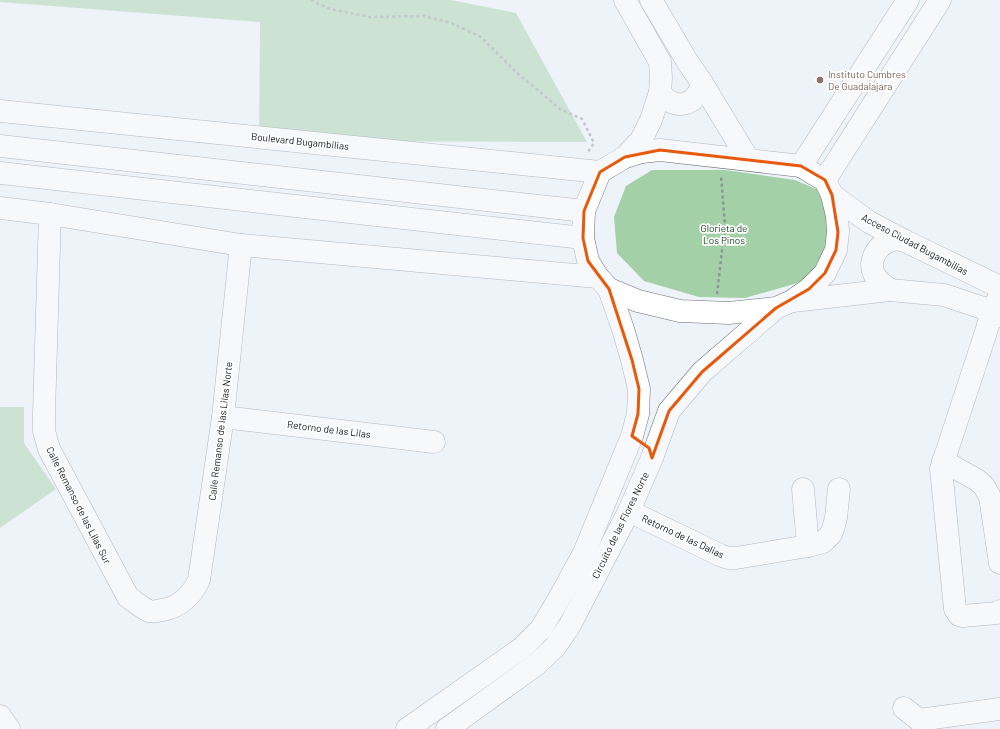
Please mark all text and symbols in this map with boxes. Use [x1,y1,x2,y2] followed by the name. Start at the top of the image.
[828,68,906,92] place label: Instituto Cumbres De Guadalajara
[815,75,825,85] marker: Instituto Cumbres De Guadalajara
[250,130,350,152] street label: Boulevard Bugambilias
[860,211,970,277] street label: Acceso Ciudad Bugambilias
[701,222,747,246] park label: Glorieta de Los Pinos
[206,361,234,501] street label: Calle Remanso de las Lilas Norte
[286,418,372,440] street label: Retorno de las Lilas
[44,444,114,566] street label: Calle Remanso de las Lilas Sur
[589,470,651,580] street label: Circuito de las Flores Norte
[640,512,726,560] street label: Retorno de las Dalias

